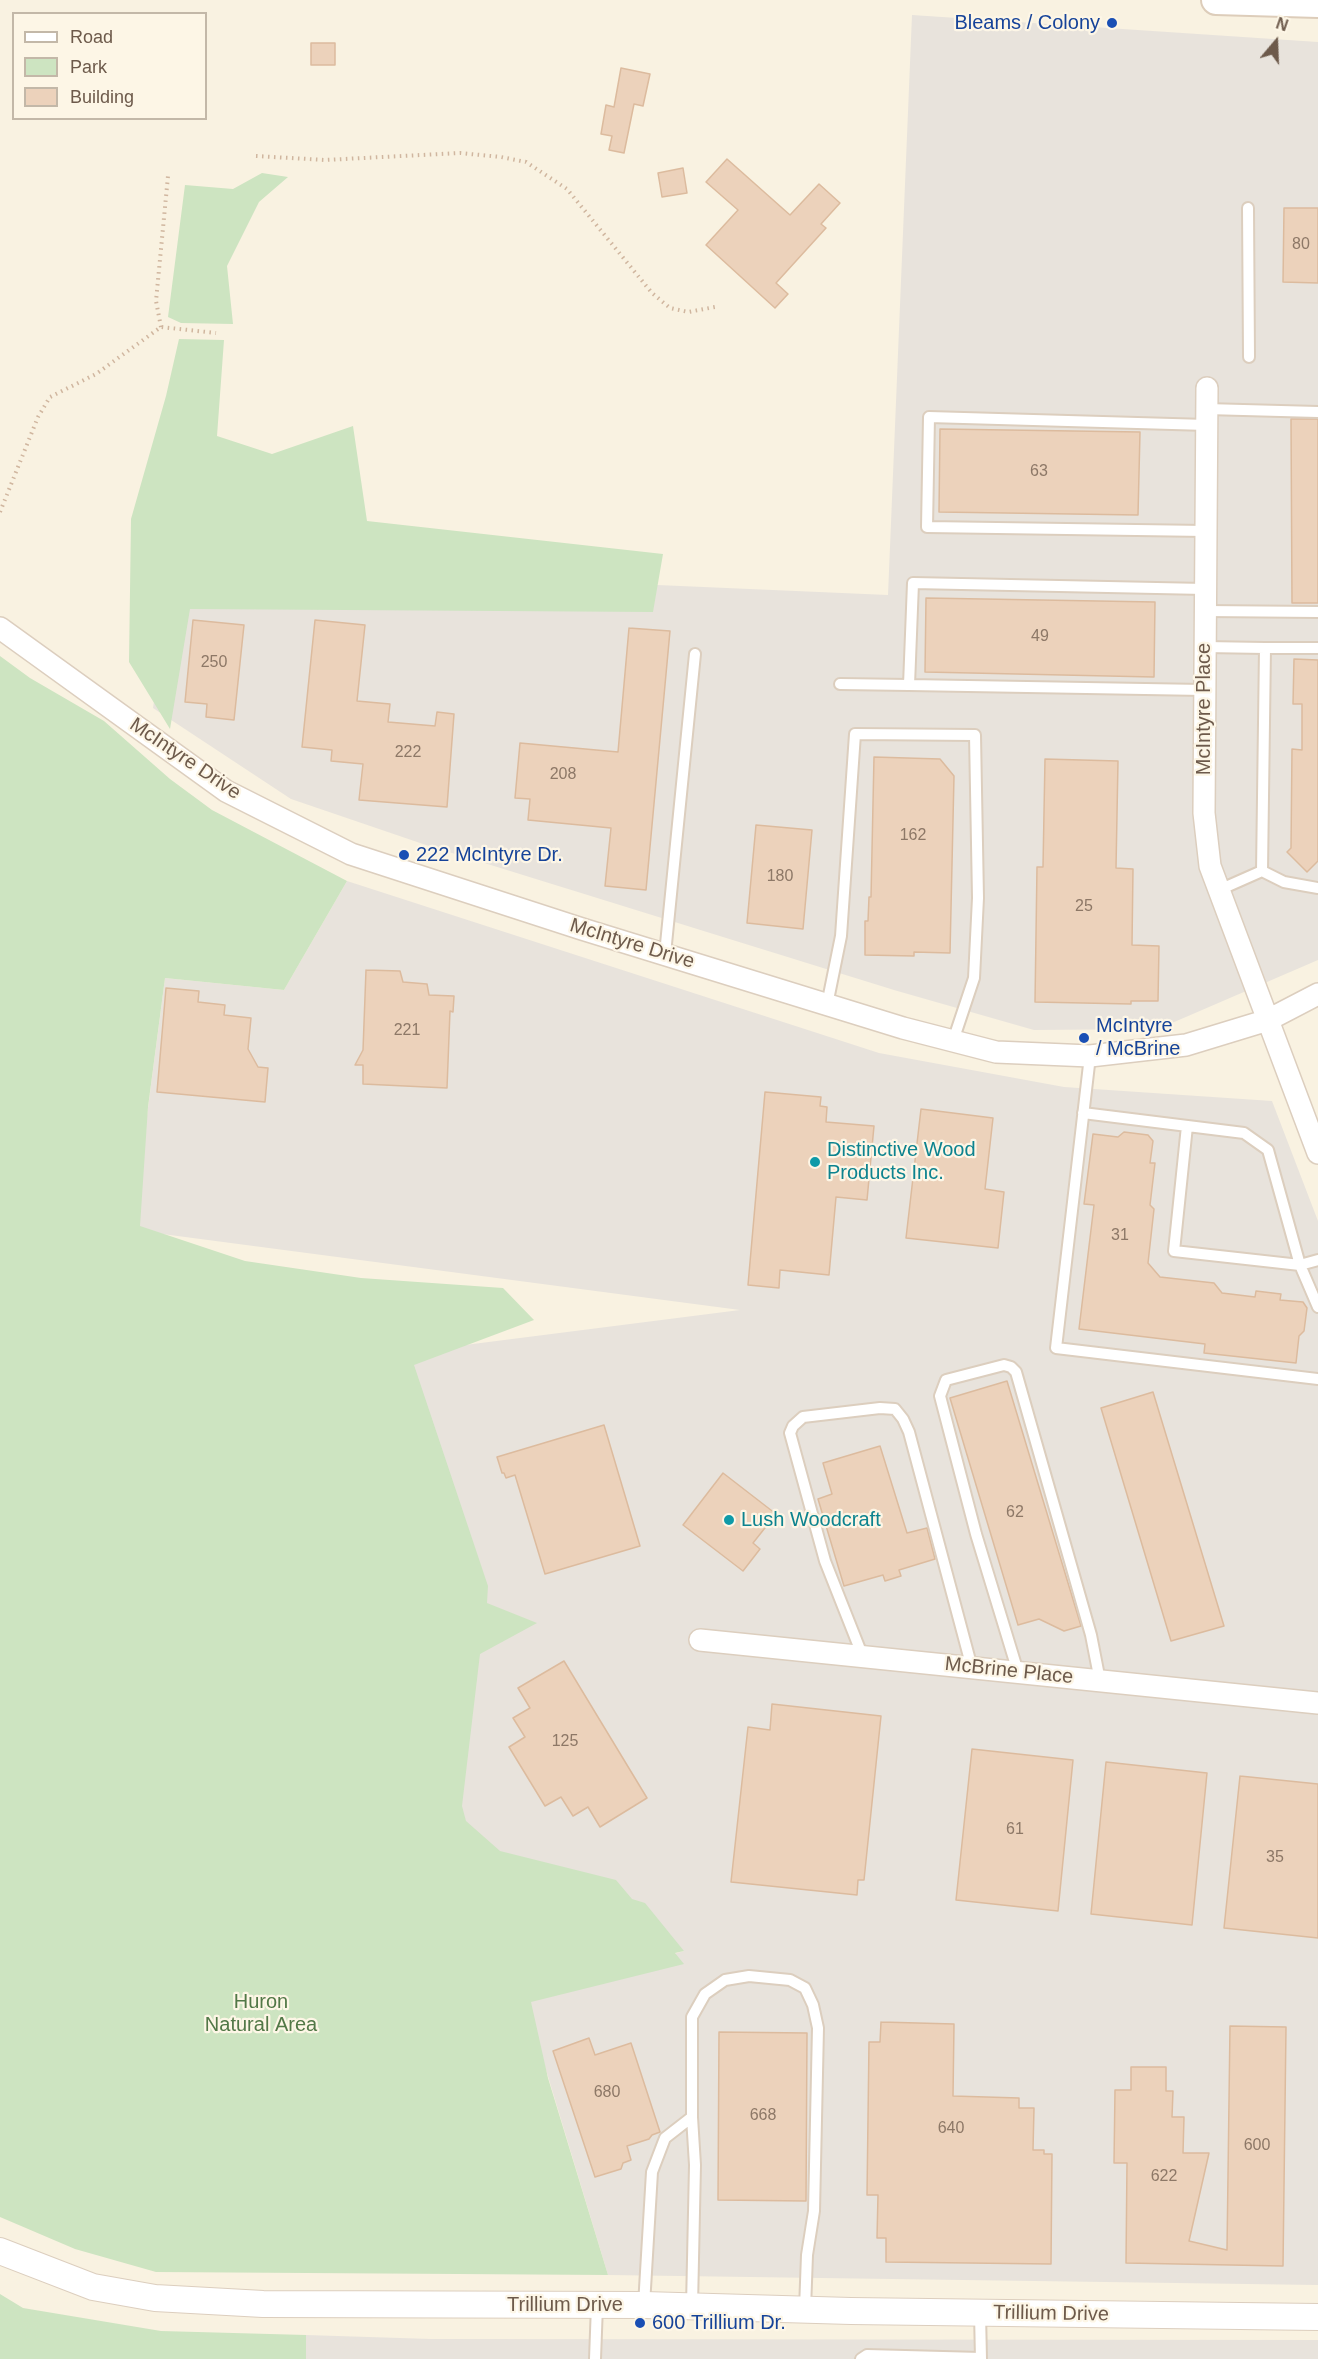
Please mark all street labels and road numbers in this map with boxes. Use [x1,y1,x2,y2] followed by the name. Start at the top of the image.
[1192,643,1216,775] street label: McIntyre Place
[125,713,245,805] street label: McIntyre Drive
[567,914,697,974] street label: McIntyre Drive
[944,1652,1074,1690] street label: McBrine Place
[507,2293,623,2317] street label: Trillium Drive
[993,2301,1109,2327] street label: Trillium Drive

